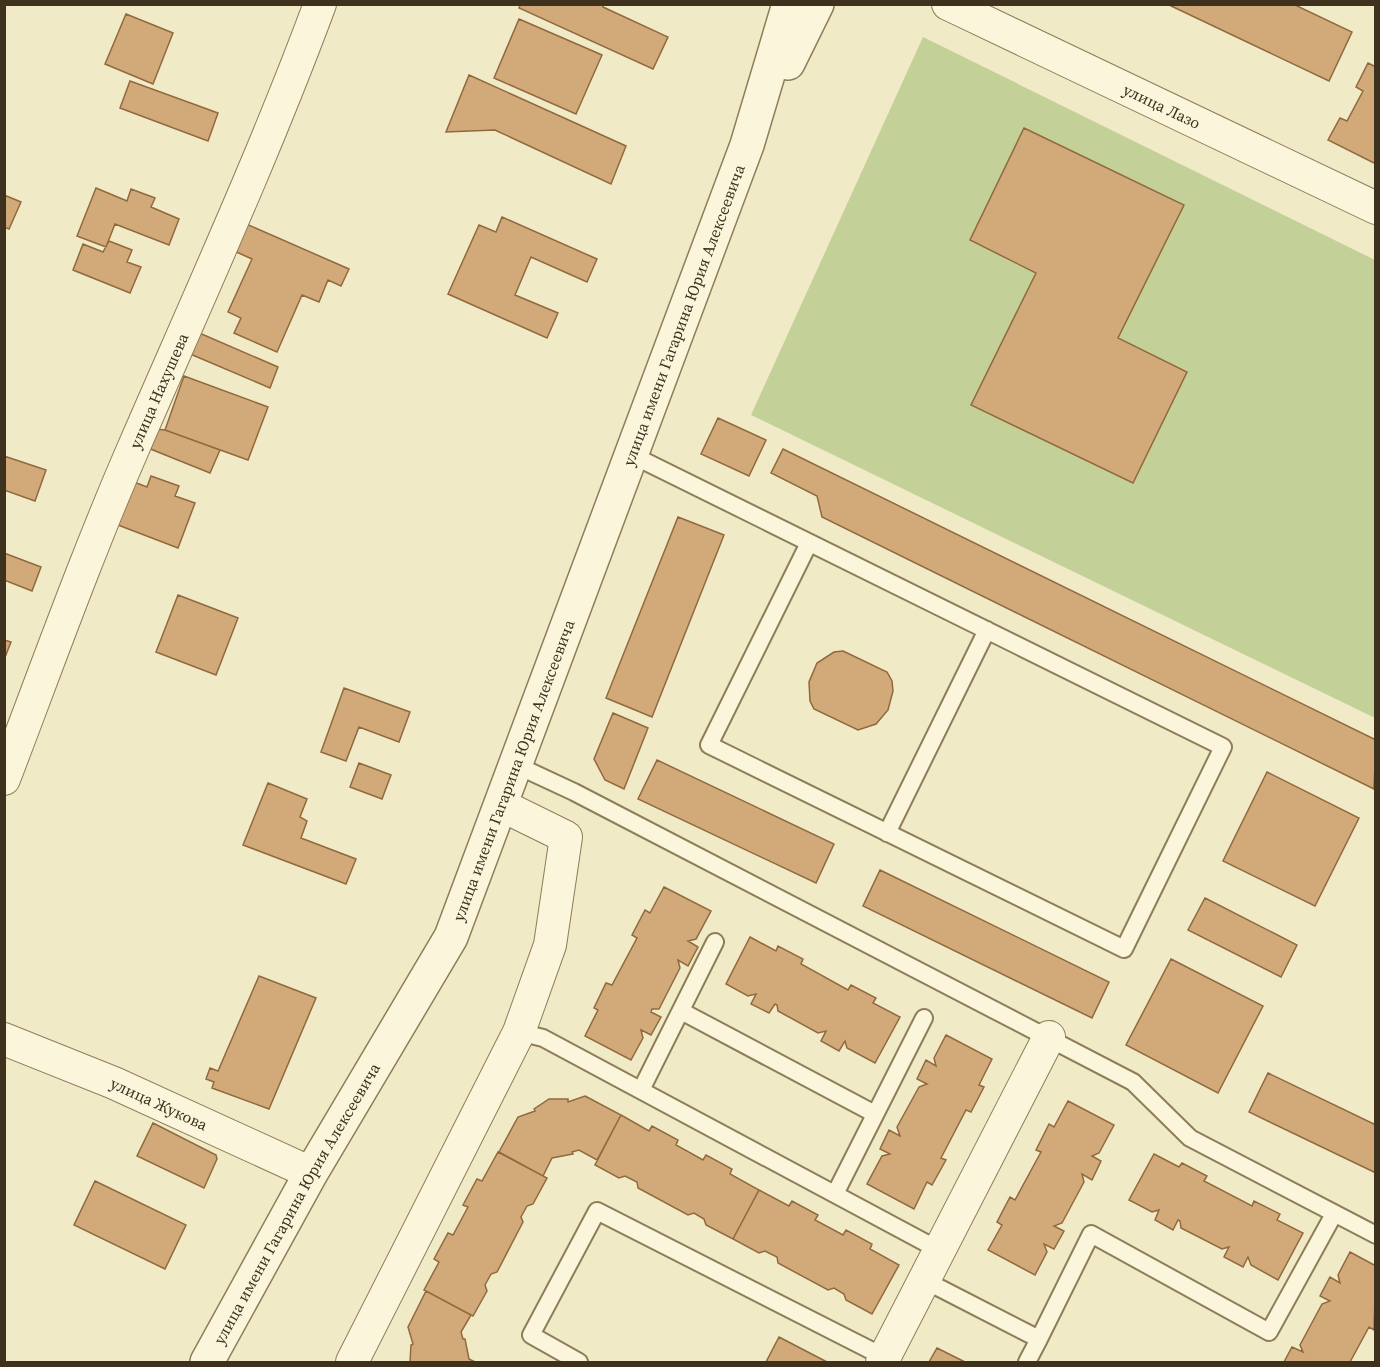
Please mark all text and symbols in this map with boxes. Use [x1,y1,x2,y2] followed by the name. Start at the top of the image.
[1120,78,1205,134] street label: улица Лазо
[617,160,750,469] street label: улица имени Гагарина Юрия Алексеевича
[124,329,194,452] street label: улица Нахушева
[447,616,580,924] street label: улица имени Гагарина Юрия Алексеевича
[208,1058,385,1348] street label: улица имени Гагарина Юрия Алексеевича
[107,1072,212,1136] street label: улица Жукова

